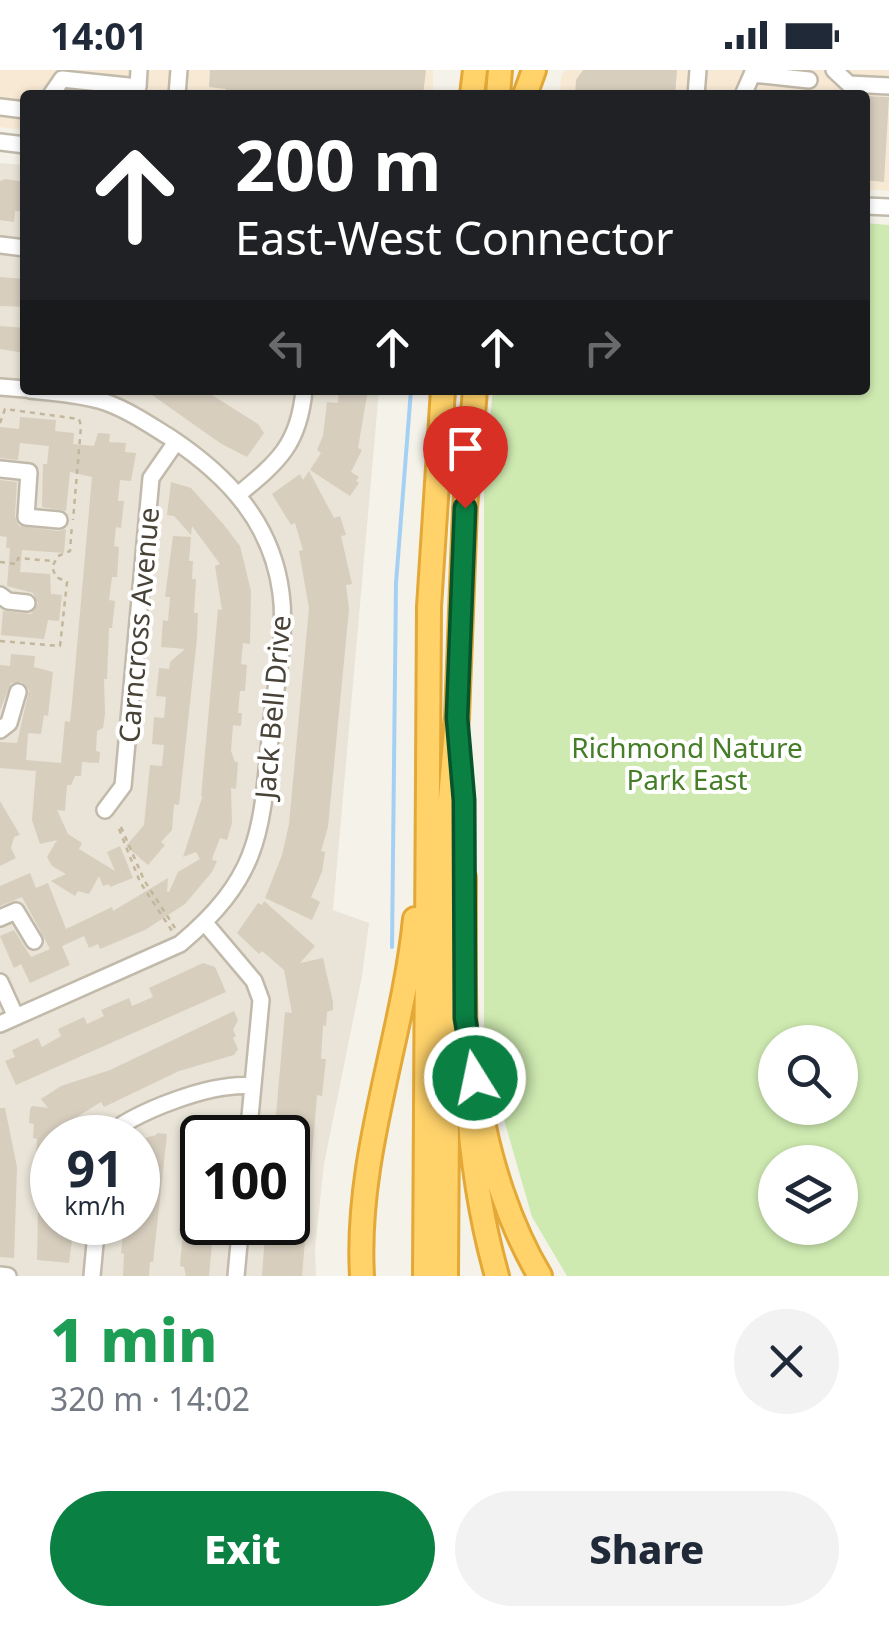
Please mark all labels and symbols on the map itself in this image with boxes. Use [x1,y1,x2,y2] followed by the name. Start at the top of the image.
[423,406,508,509] pin
[109,506,167,744] street label: Carncross Avenue
[245,614,299,803] street label: Jack Bell Drive
[571,728,803,798] park label: Richmond Nature Park East
[423,1026,527,1130] position arrow
[180,1115,310,1245] speed limit sign: 100

